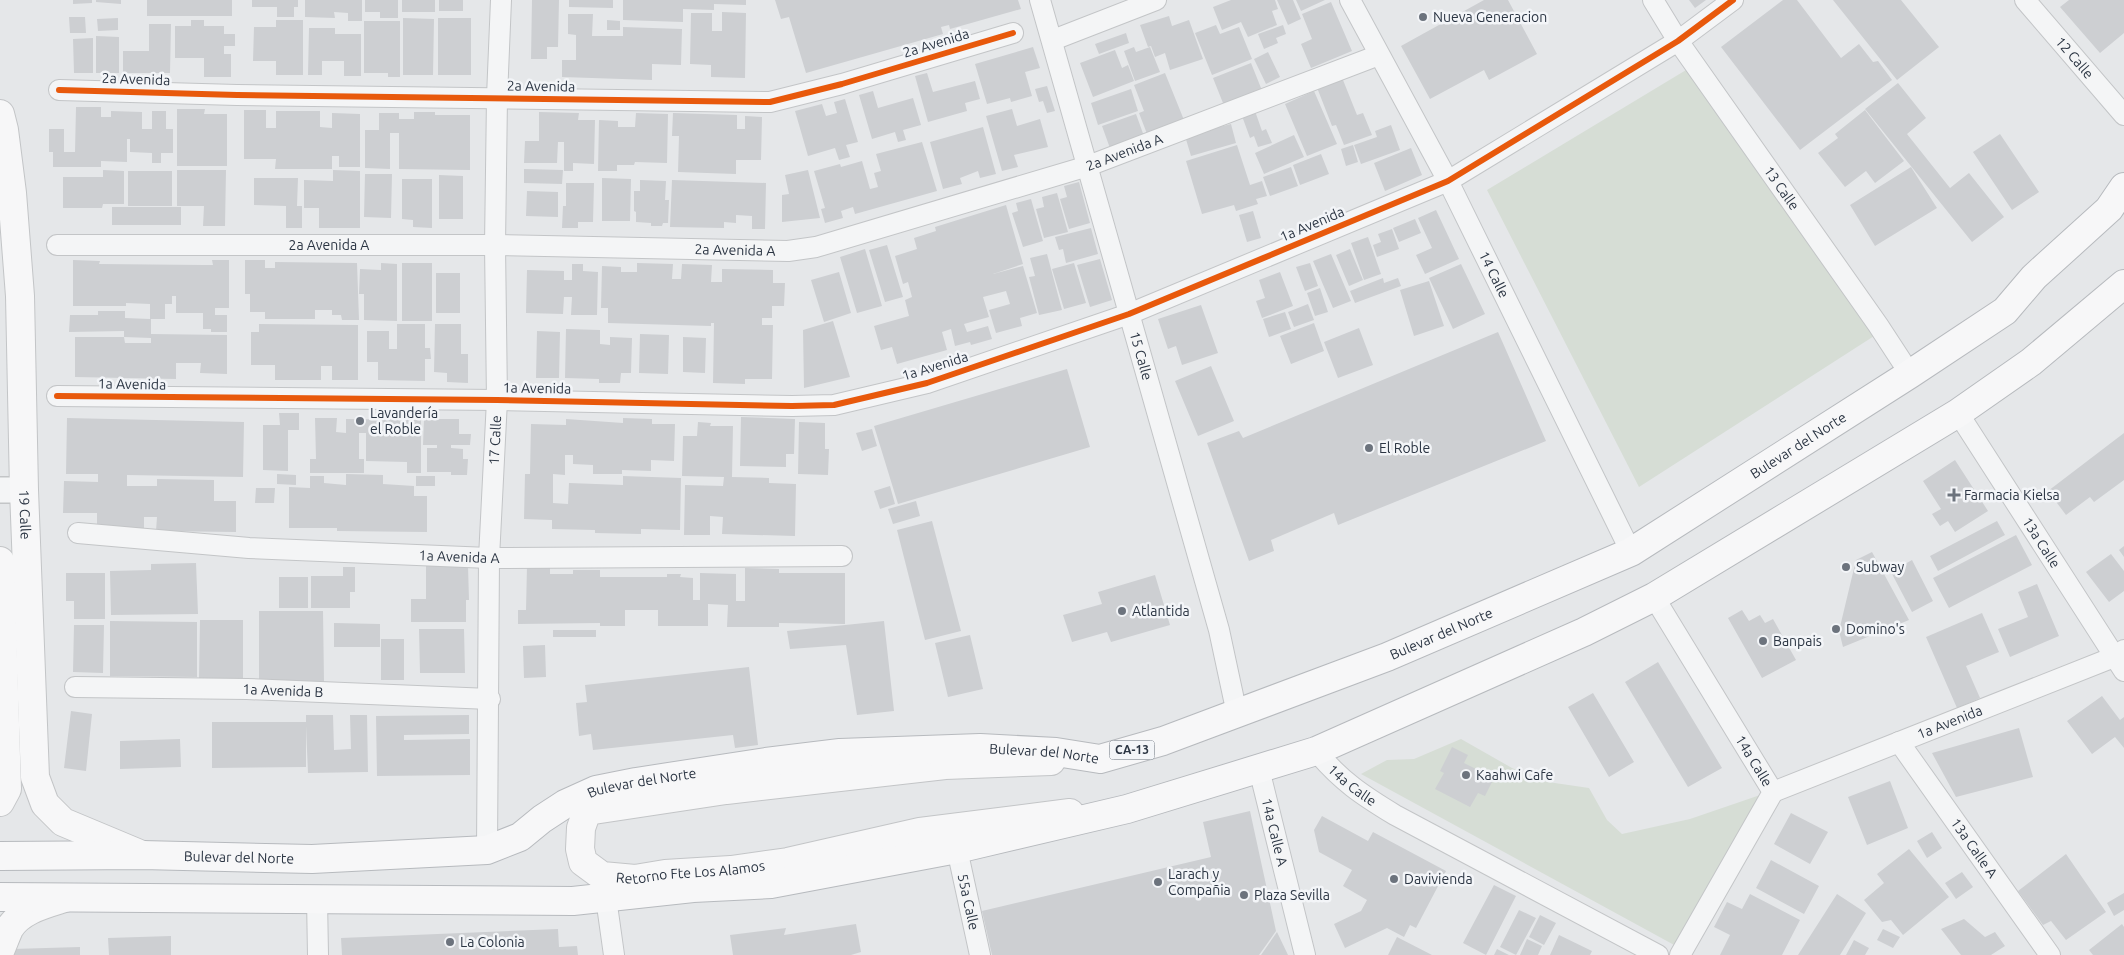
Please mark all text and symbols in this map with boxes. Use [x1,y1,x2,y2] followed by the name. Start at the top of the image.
[1433,9,1547,25] place label: Nueva Generacion
[1417,11,1429,23] marker: Nueva Generacion
[901,25,971,61] street label: 2a Avenida
[2052,33,2097,82] street label: 12 Calle
[101,70,171,88] street label: 2a Avenida
[507,77,575,95] street label: 2a Avenida
[1084,130,1165,174] street label: 2a Avenida A
[1761,163,1803,213] street label: 13 Calle
[1277,203,1347,245] street label: 1a Avenida
[289,237,369,253] street label: 2a Avenida A
[694,241,776,259] street label: 2a Avenida A
[1476,249,1512,300] street label: 14 Calle
[1127,330,1156,382] street label: 15 Calle
[900,348,970,384] street label: 1a Avenida
[98,375,166,393] street label: 1a Avenida
[503,379,571,397] street label: 1a Avenida
[370,405,438,437] place label: Lavandería el Roble
[1747,409,1849,482] street label: Bulevar del Norte
[354,415,366,427] marker: Lavandería el Roble
[486,415,504,465] street label: 17 Calle
[1379,440,1430,456] place label: El Roble
[1363,442,1375,454] marker: El Roble
[1964,487,2060,503] place label: Farmacia Kielsa
[16,489,34,540] street label: 19 Calle
[1948,489,1960,501] marker: Farmacia Kielsa
[2019,514,2064,571] street label: 13a Calle
[418,547,500,566] street label: 1a Avenida A
[1856,559,1905,575] place label: Subway
[1840,561,1852,573] marker: Subway
[1132,603,1190,619] place label: Atlantida
[1116,605,1128,617] marker: Atlantida
[1387,605,1495,663] street label: Bulevar del Norte
[1846,621,1905,637] place label: Domino's
[1830,623,1842,635] marker: Domino's
[1773,633,1822,649] place label: Banpais
[1757,635,1769,647] marker: Banpais
[243,681,324,700] street label: 1a Avenida B
[1915,702,1985,742] street label: 1a Avenida
[1732,732,1776,789] street label: 14a Calle
[989,740,1100,767] street label: Bulevar del Norte
[1110,740,1154,760] road number: CA-13
[1325,761,1379,809] street label: 14a Calle
[585,765,697,801] street label: Bulevar del Norte
[1476,767,1553,783] place label: Kaahwi Cafe
[1460,769,1472,781] marker: Kaahwi Cafe
[1259,796,1291,868] street label: 14a Calle A
[1948,815,2001,881] street label: 13a Calle A
[184,848,294,867] street label: Bulevar del Norte
[615,857,766,887] street label: Retorno Fte Los Alamos
[1168,866,1231,898] place label: Larach y Compañia
[1404,871,1473,887] place label: Davivienda
[955,872,982,931] street label: 55a Calle
[1388,873,1400,885] marker: Davivienda
[1152,876,1164,888] marker: Larach y Compañia
[1254,887,1330,903] place label: Plaza Sevilla
[1238,889,1250,901] marker: Plaza Sevilla
[460,934,525,950] place label: La Colonia
[444,936,456,948] marker: La Colonia

